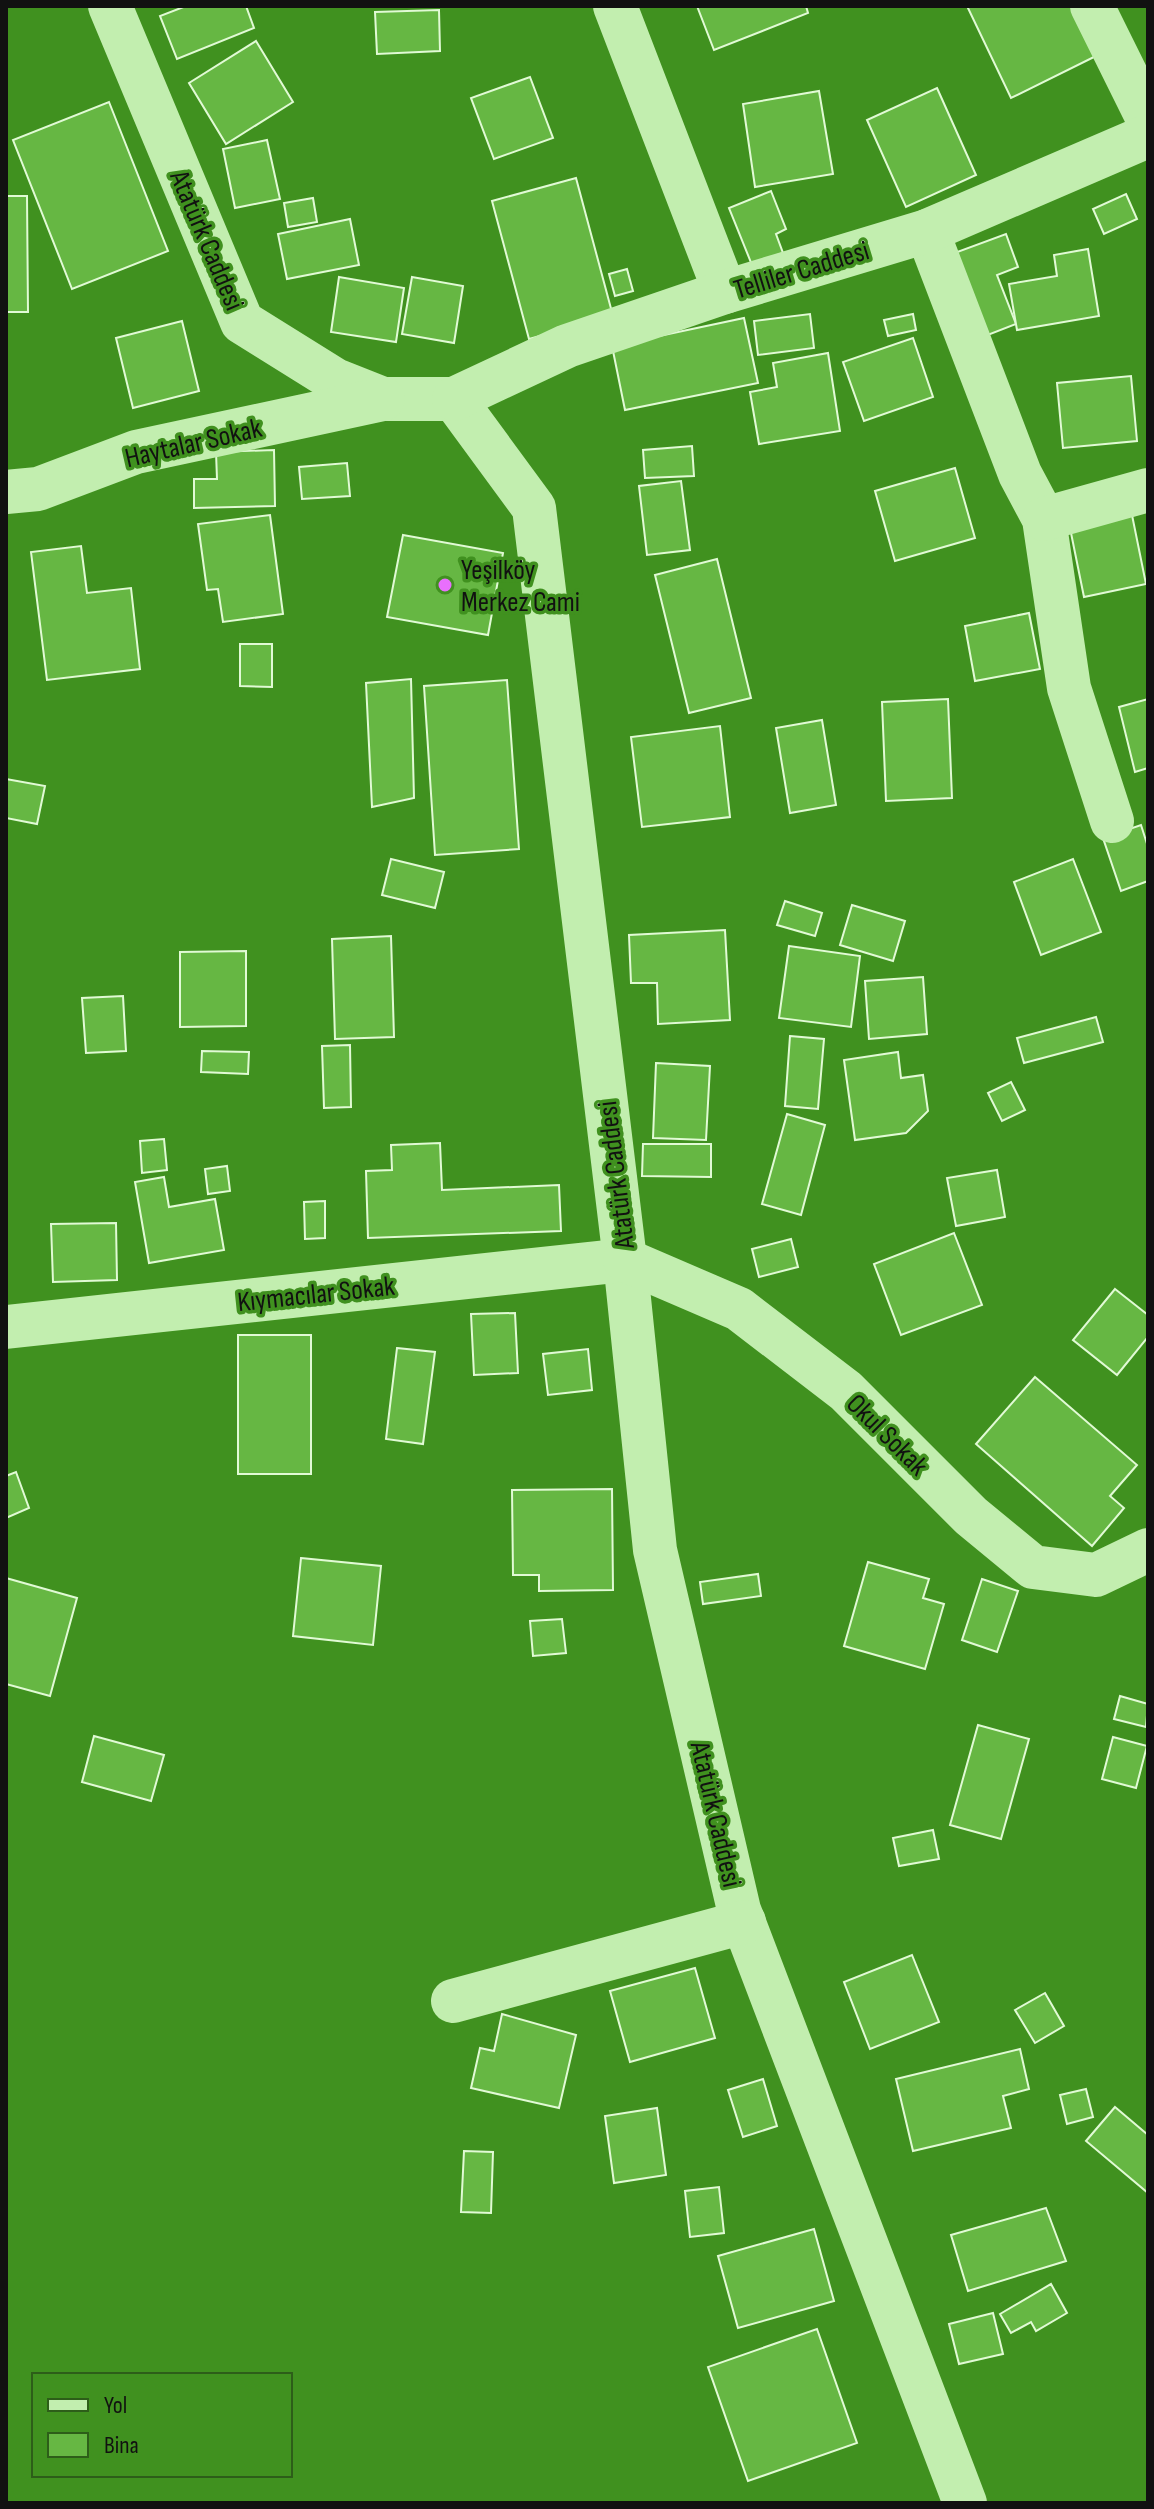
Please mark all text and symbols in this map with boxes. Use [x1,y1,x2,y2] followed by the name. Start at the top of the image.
[162,165,251,315] street label: Atatürk Caddesi
[730,234,873,307] street label: Telliler Caddesi
[122,412,265,475] street label: Haytalar Sokak
[461,554,580,619] place label: Yeşilköy Merkez Cami
[436,576,454,594] marker: Yeşilköy Merkez Cami
[591,1099,642,1251] street label: Atatürk Caddesi
[236,1270,397,1319] street label: Kıymacılar Sokak
[839,1387,935,1483] street label: Okul Sokak
[683,1737,748,1890] street label: Atatürk Caddesi
[32,2373,292,2477] legend
[104,2391,127,2420] text: Yol
[104,2431,139,2460] text: Bina

